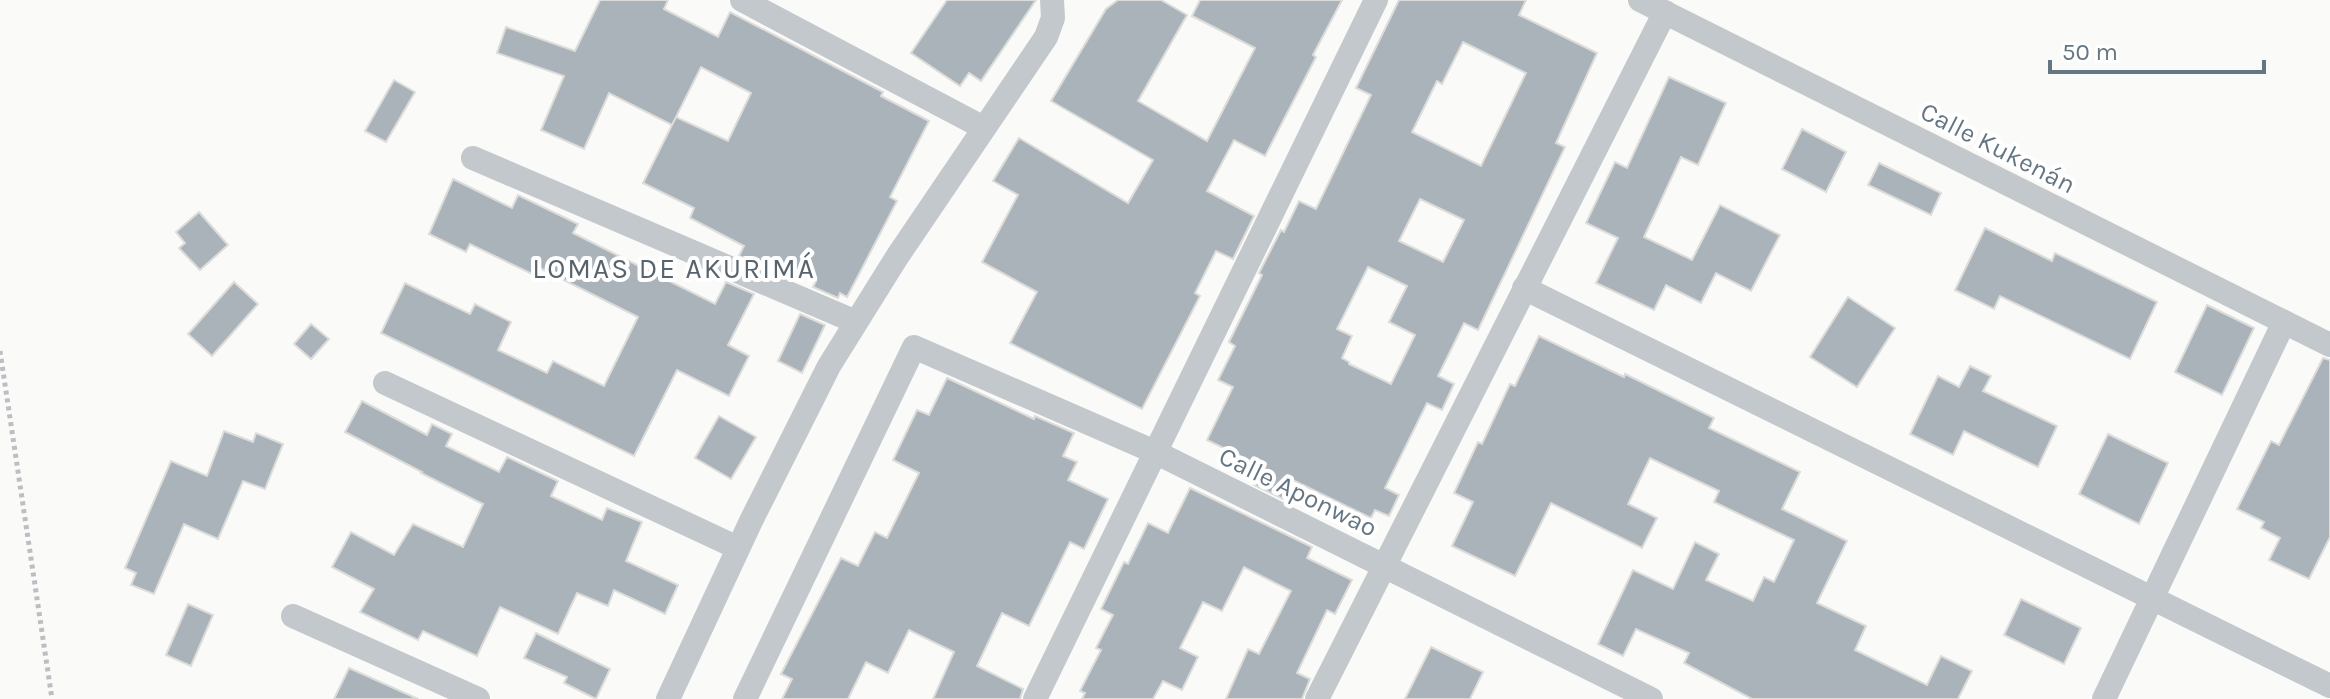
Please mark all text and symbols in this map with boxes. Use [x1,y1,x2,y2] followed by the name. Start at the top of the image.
[2050,24,2264,74] scale bar
[2062,38,2118,66] text: 50 m
[1915,96,2081,200] street label: Calle Kukenán
[532,251,816,285] district label: LOMAS DE AKURIMÁ
[1214,440,1382,544] street label: Calle Aponwao

